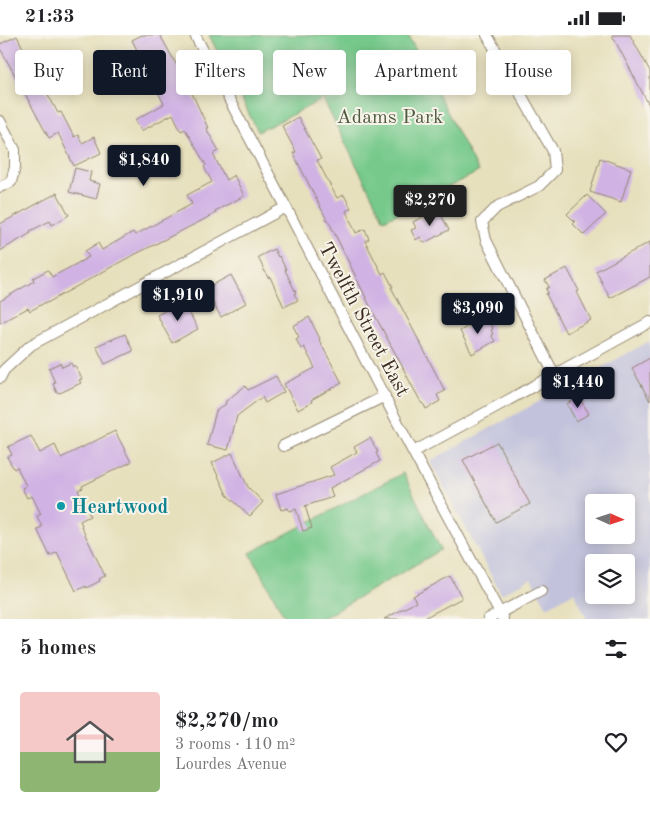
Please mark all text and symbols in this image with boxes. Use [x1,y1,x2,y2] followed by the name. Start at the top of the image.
[25,8,74,27] text: 21:33
[15,50,83,95] chip: Buy
[93,50,166,95] chip: Rent
[176,50,263,95] chip: Filters
[273,50,346,95] chip: New
[356,50,476,95] chip: Apartment
[486,50,571,95] chip: House
[337,108,443,128] park label: Adams Park
[103,145,185,187] pin: $1,840
[119,153,169,169] text: $1,840
[389,185,471,227] pin: $2,270
[405,193,455,209] text: $2,270
[314,240,412,400] street label: Twelfth Street East
[137,279,219,322] pin: $1,910
[153,288,203,304] text: $1,910
[437,293,519,335] pin: $3,090
[453,301,503,317] text: $3,090
[537,367,619,409] pin: $1,440
[553,375,603,391] text: $1,440
[585,494,635,544] north arrow
[585,494,635,604] map controls
[71,498,169,518] place label: Heartwood
[55,500,67,512] marker: Heartwood
[585,554,635,604] button: layers
[602,635,630,663] icon: filters
[20,638,96,659] text: 5 homes
[175,711,279,732] text: $2,270/mo
[60,712,120,772] icon: home
[602,728,630,756] icon: heart
[175,737,295,753] text: 3 rooms · 110 m²
[175,757,287,773] text: Lourdes Avenue

